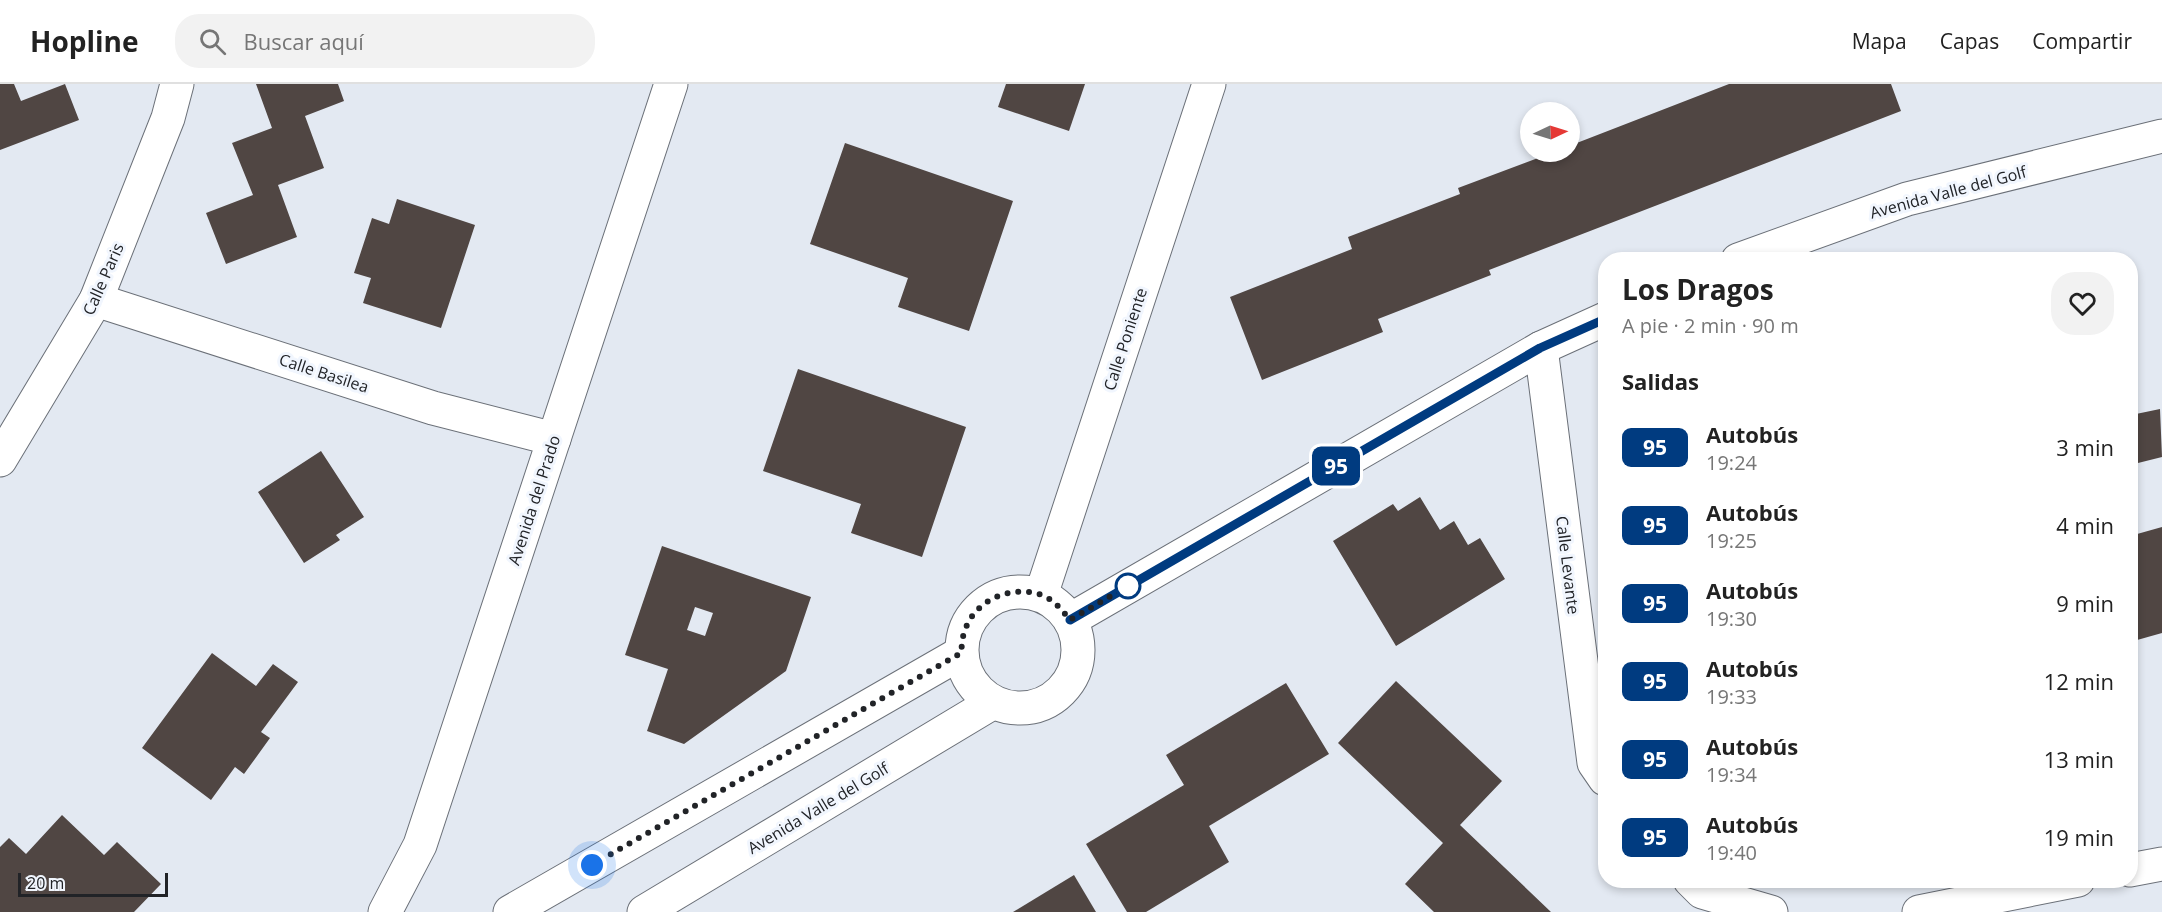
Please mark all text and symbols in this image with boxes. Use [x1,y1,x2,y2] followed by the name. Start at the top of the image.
[175,14,595,68] search box
[30,22,139,60] text: Hopline
[196,25,229,58] icon: search
[244,26,364,56] text: Buscar aquí
[1852,27,1907,55] text: Mapa
[1940,27,1999,55] text: Capas
[2032,27,2132,55] text: Compartir
[1520,102,1580,162] north arrow
[1520,102,1580,162] map controls
[1867,160,2030,223] street label: Avenida Valle del Golf
[77,239,129,319] street label: Calle Paris
[1622,270,1774,308] text: Los Dragos
[2051,272,2114,335] button: heart
[1098,285,1152,393] street label: Calle Poniente
[1622,312,1799,339] text: A pie · 2 min · 90 m
[276,348,372,398] street label: Calle Basilea
[1622,366,1699,396] text: Salidas
[1706,419,1798,449] text: Autobús
[503,432,565,568] street label: Avenida del Prado
[2056,432,2114,462] text: 3 min
[1643,433,1667,461] text: 95
[1309,446,1363,485] line badge: 95
[1706,449,1757,476] text: 19:24
[1324,452,1348,480] text: 95
[1706,497,1798,527] text: Autobús
[2056,510,2114,540] text: 4 min
[1643,511,1667,539] text: 95
[1551,515,1585,615] street label: Calle Levante
[1706,527,1757,554] text: 19:25
[1115,573,1141,599] unlabelled marker
[1706,575,1798,605] text: Autobús
[2056,588,2114,618] text: 9 min
[1643,589,1667,617] text: 95
[1706,605,1757,632] text: 19:30
[1706,653,1798,683] text: Autobús
[2044,666,2114,696] text: 12 min
[1643,667,1667,695] text: 95
[1706,683,1757,710] text: 19:33
[1706,731,1798,761] text: Autobús
[2044,744,2114,774] text: 13 min
[1643,745,1667,773] text: 95
[743,756,894,859] street label: Avenida Valle del Golf
[1706,761,1757,788] text: 19:34
[1706,809,1798,839] text: Autobús
[2044,822,2114,852] text: 19 min
[1643,823,1667,851] text: 95
[1706,839,1757,866] text: 19:40
[577,850,607,880] your location
[18,870,168,898] scale bar
[27,872,64,894] text: 20 m

